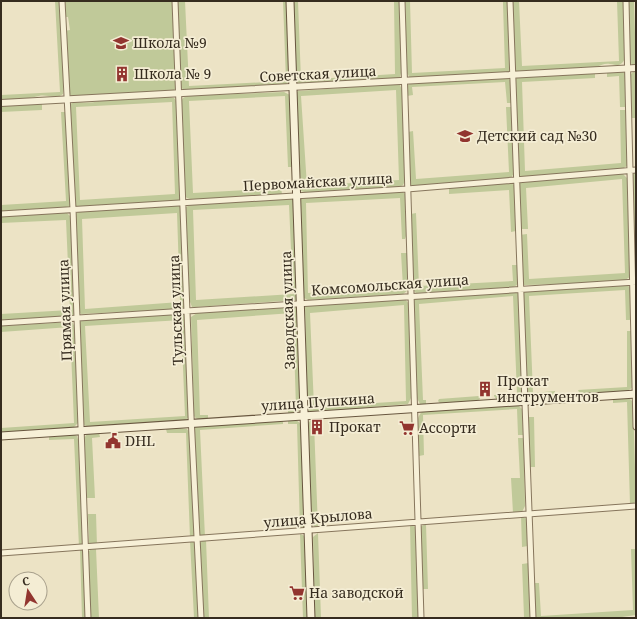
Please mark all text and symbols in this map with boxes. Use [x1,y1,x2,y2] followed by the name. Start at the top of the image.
[133,33,207,52] place label: Школа №9
[112,34,130,52] school or university icon: Школа №9
[259,61,377,86] street label: Советская улица
[134,64,211,83] place label: Школа № 9
[113,65,131,83] building icon: Школа № 9
[477,126,597,145] place label: Детский сад №30
[456,127,474,145] school or university icon: Детский сад №30
[242,168,394,195] street label: Первомайская улица
[276,250,299,370] street label: Заводская улица
[164,254,187,366] street label: Тульская улица
[53,259,76,361] street label: Прямая улица
[310,270,470,299] street label: Комсомольская улица
[497,371,599,406] place label: Прокат инструментов
[476,380,494,398] building icon: Прокат инструментов
[260,388,376,415] street label: улица Пушкина
[329,417,381,436] place label: Прокат
[308,418,326,436] building icon: Прокат
[419,418,477,437] place label: Ассорти
[398,419,416,437] supermarket icon: Ассорти
[125,431,155,450] place label: DHL
[104,432,122,450] public building icon: DHL
[263,503,373,532] street label: улица Крылова
[8,571,48,611] north arrow
[21,573,31,589] text: С
[309,583,404,602] place label: На заводской
[288,584,306,602] supermarket icon: На заводской

